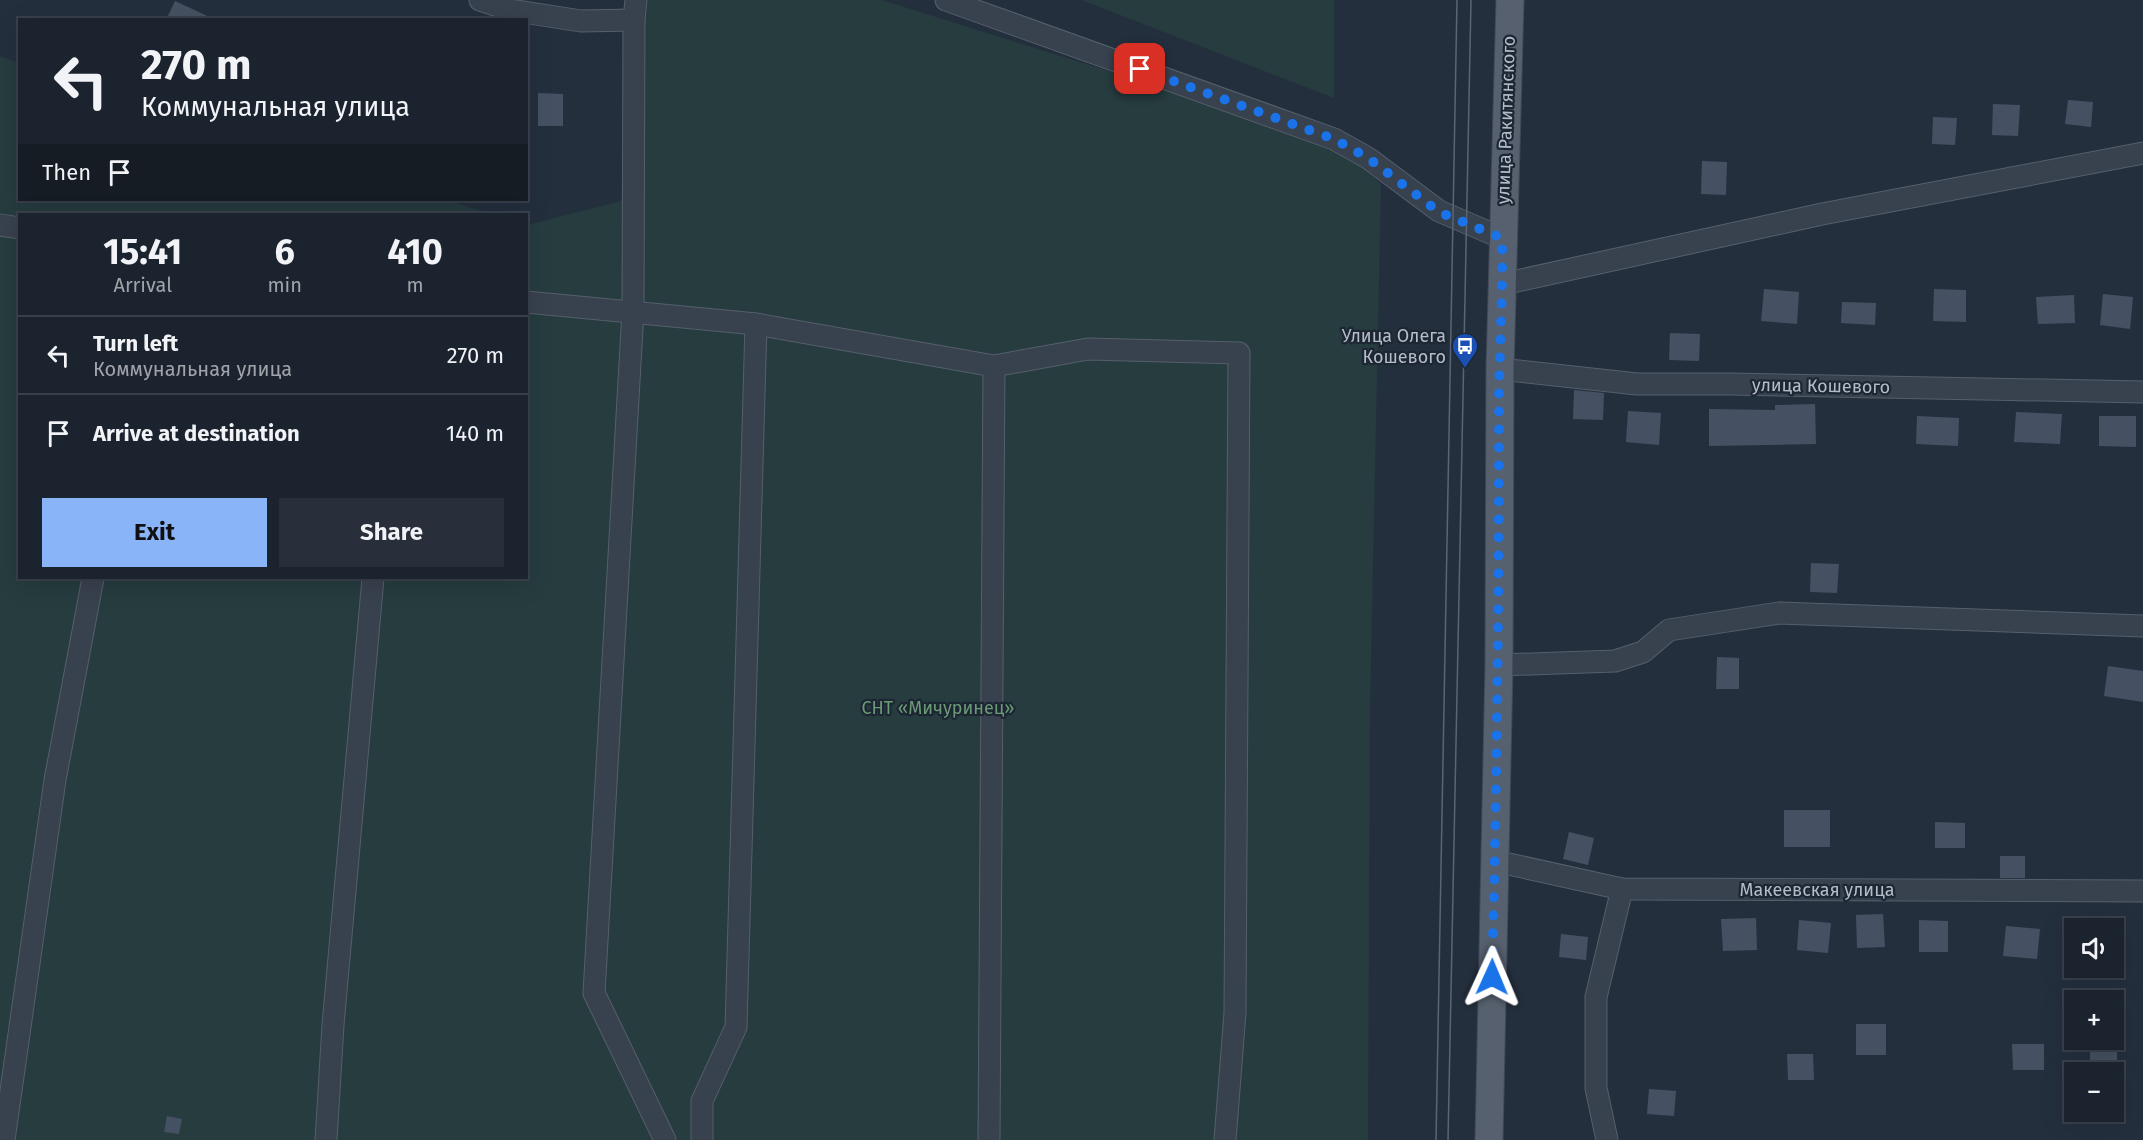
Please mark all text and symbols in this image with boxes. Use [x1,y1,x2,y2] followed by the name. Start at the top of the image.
[1492,35,1520,205] street label: улица Ракитянского
[141,40,252,90] text: 270 m
[42,42,120,120] icon: left
[1114,43,1165,94] pin
[1123,52,1156,85] icon: arrive
[141,91,410,123] text: Коммунальная улица
[103,156,136,189] icon: arrive
[42,159,91,186] text: Then
[103,230,182,274] text: 15:41
[275,230,295,274] text: 6
[387,230,443,274] text: 410
[113,273,172,297] text: Arrival
[267,273,302,297] text: min
[406,273,424,297] text: m
[1342,325,1446,368] place label: Улица Олега Кошевого
[93,330,178,357] text: Turn left
[1450,331,1480,369] bus stop icon: Улица Олега Кошевого
[42,339,75,372] icon: left
[447,342,504,369] text: 270 m
[93,357,292,381] text: Коммунальная улица
[1752,374,1890,398] street label: улица Кошевого
[42,417,75,450] icon: arrive
[93,420,300,447] text: Arrive at destination
[446,420,504,447] text: 140 m
[42,498,267,567] button: Exit
[279,498,504,567] button: Share
[861,697,1015,719] park label: СНТ «Мичуринец»
[1740,879,1894,901] street label: Макеевская улица
[2064,918,2124,1122] map controls
[2064,918,2124,978] button: sound
[1460,945,1524,1009] position arrow
[2064,990,2124,1050] button: +
[2064,1062,2124,1122] button: −

